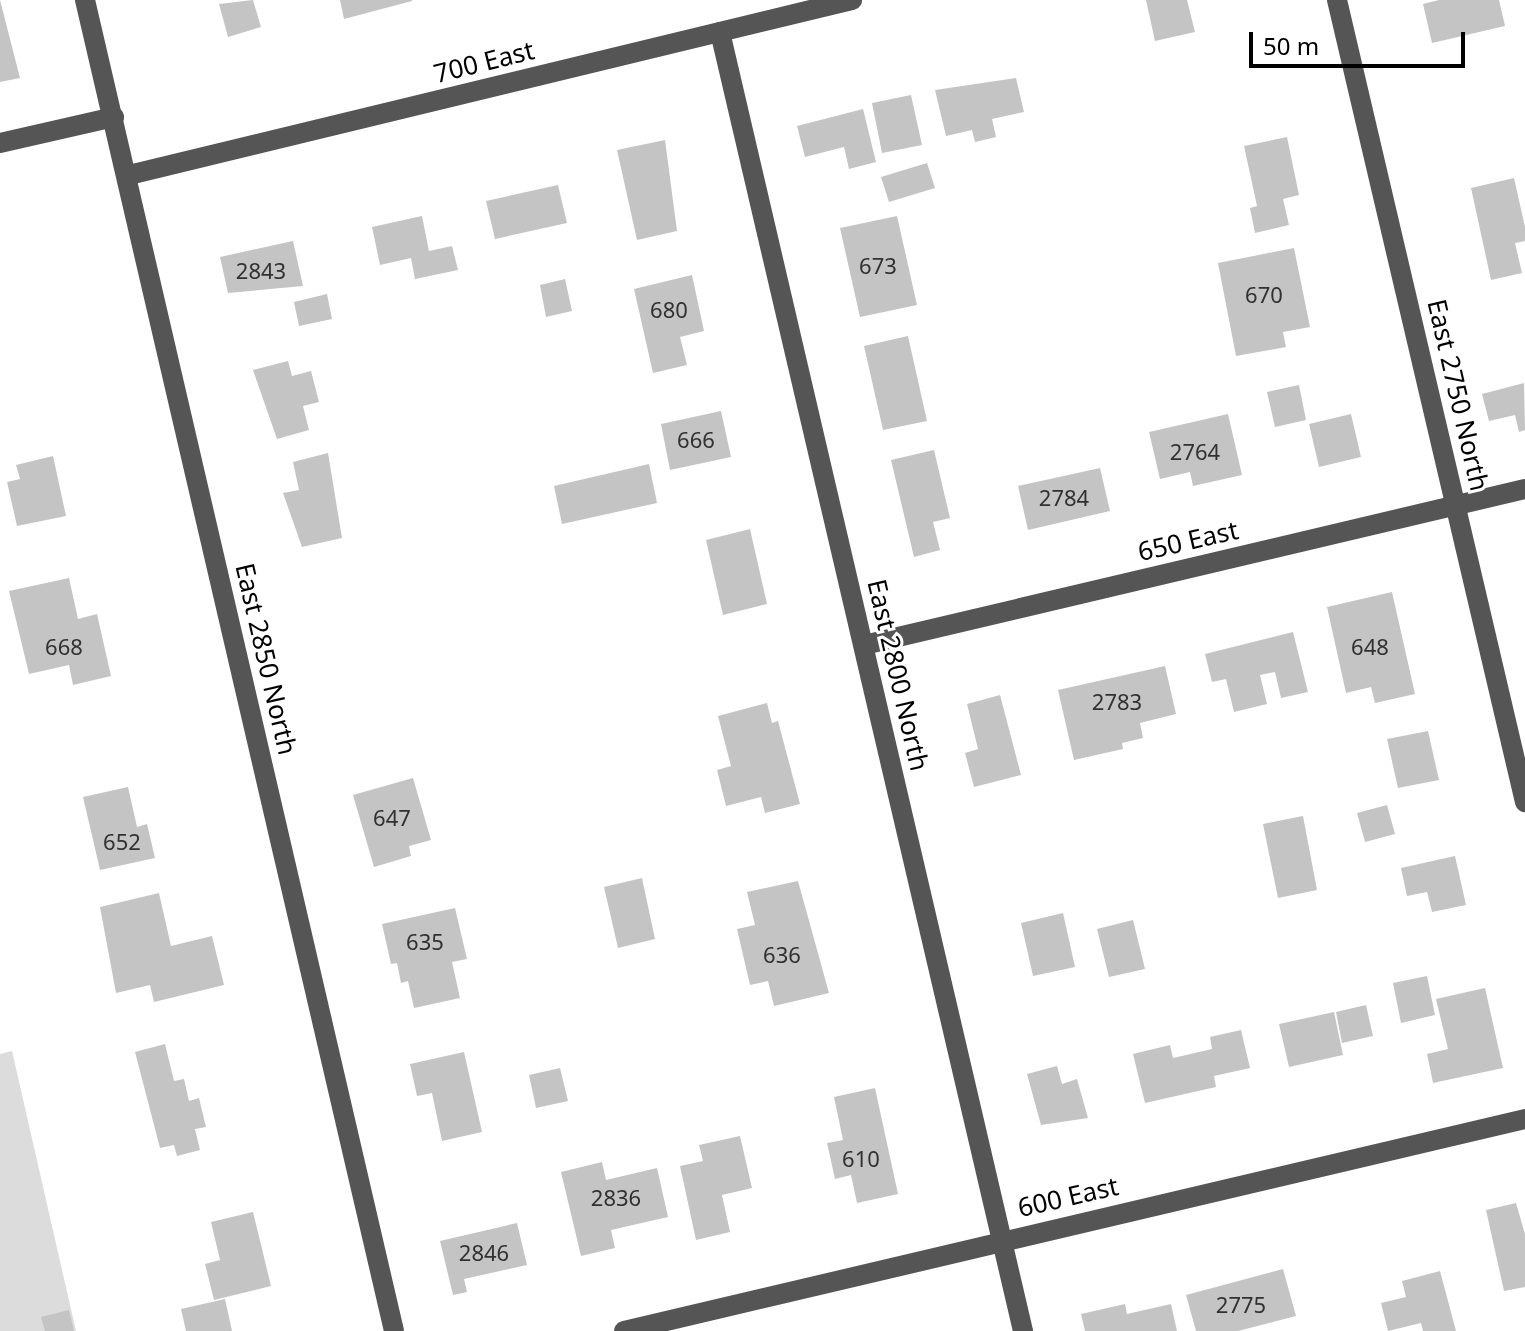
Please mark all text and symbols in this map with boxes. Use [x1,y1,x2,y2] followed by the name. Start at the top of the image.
[1253,16,1469,66] scale bar
[1263,29,1319,62] text: 50 m
[431,34,537,90] street label: 700 East
[859,253,897,279] house number: 673
[236,258,286,284] house number: 2843
[1245,282,1283,308] house number: 670
[1421,296,1495,494] street label: East 2750 North
[650,297,688,323] house number: 680
[677,427,715,453] house number: 666
[1170,439,1220,465] house number: 2764
[1039,485,1089,511] house number: 2784
[1135,514,1241,568] street label: 650 East
[229,560,303,758] street label: East 2850 North
[861,576,935,774] street label: East 2800 North
[45,634,83,660] house number: 668
[1351,634,1389,660] house number: 648
[1092,689,1142,715] house number: 2783
[373,805,411,831] house number: 647
[103,829,141,855] house number: 652
[406,929,444,955] house number: 635
[763,942,801,968] house number: 636
[842,1146,880,1172] house number: 610
[1015,1170,1121,1224] street label: 600 East
[591,1185,641,1211] house number: 2836
[459,1240,509,1266] house number: 2846
[1216,1292,1266,1318] house number: 2775

